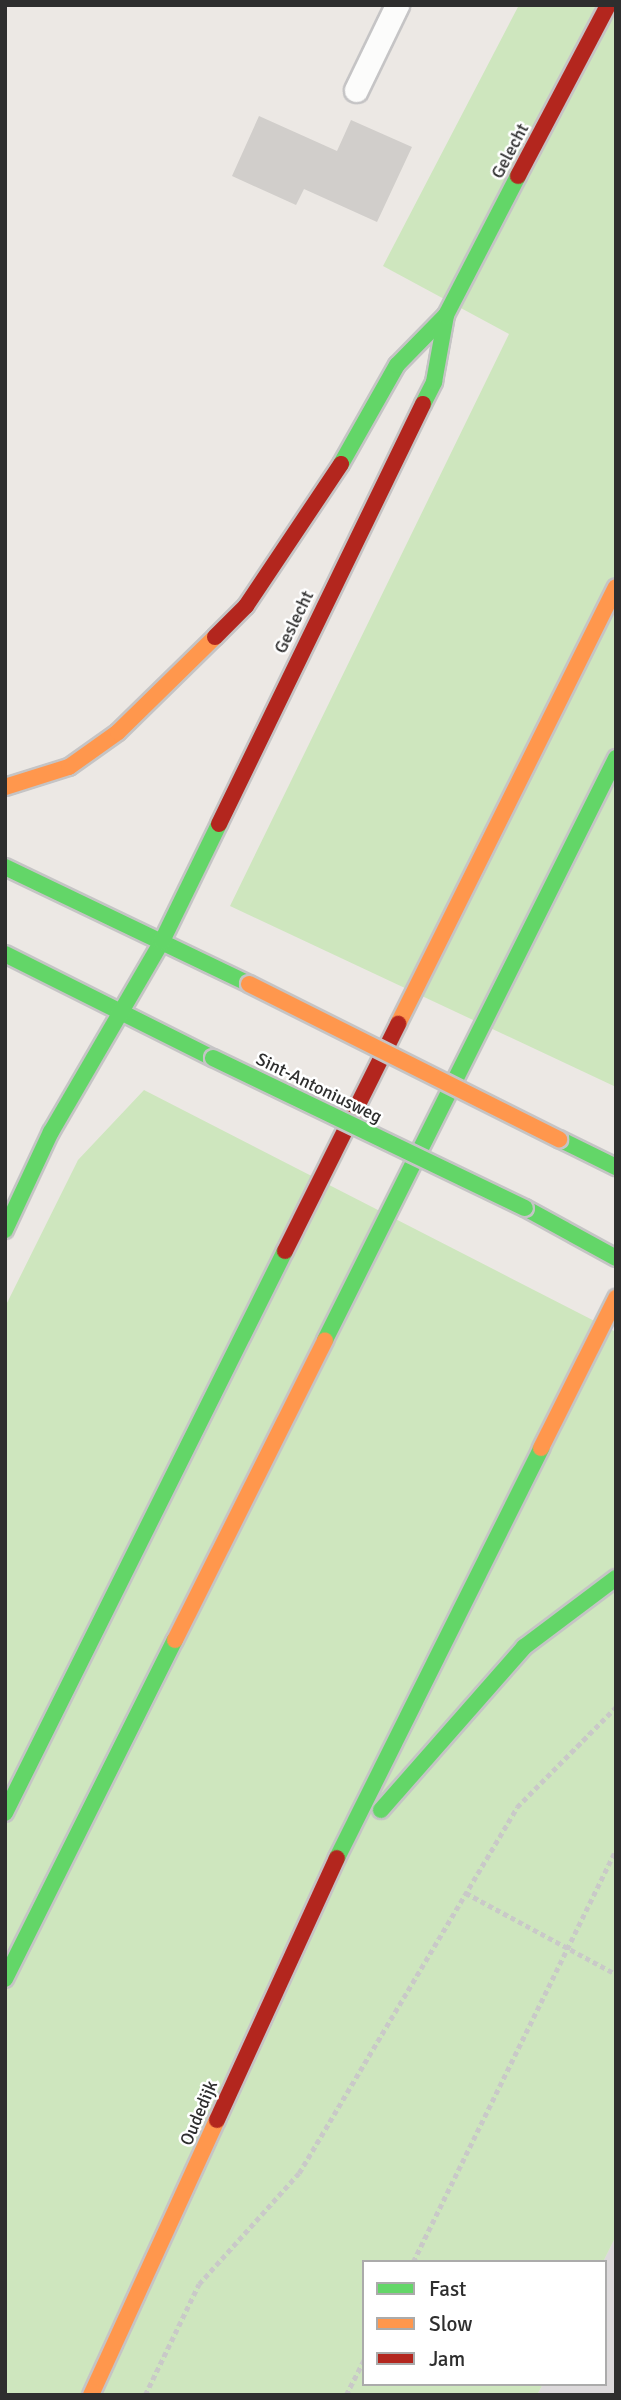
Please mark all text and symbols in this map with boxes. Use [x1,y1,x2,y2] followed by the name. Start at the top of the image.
[487,120,533,182] street label: Gelecht
[270,587,318,657] street label: Geslecht
[253,1048,385,1128] street label: Sint-Antoniusweg
[176,2077,222,2149] street label: Oudedijk
[362,2260,607,2386] legend
[429,2276,466,2302] text: Fast
[429,2311,473,2337] text: Slow
[429,2346,465,2372] text: Jam

